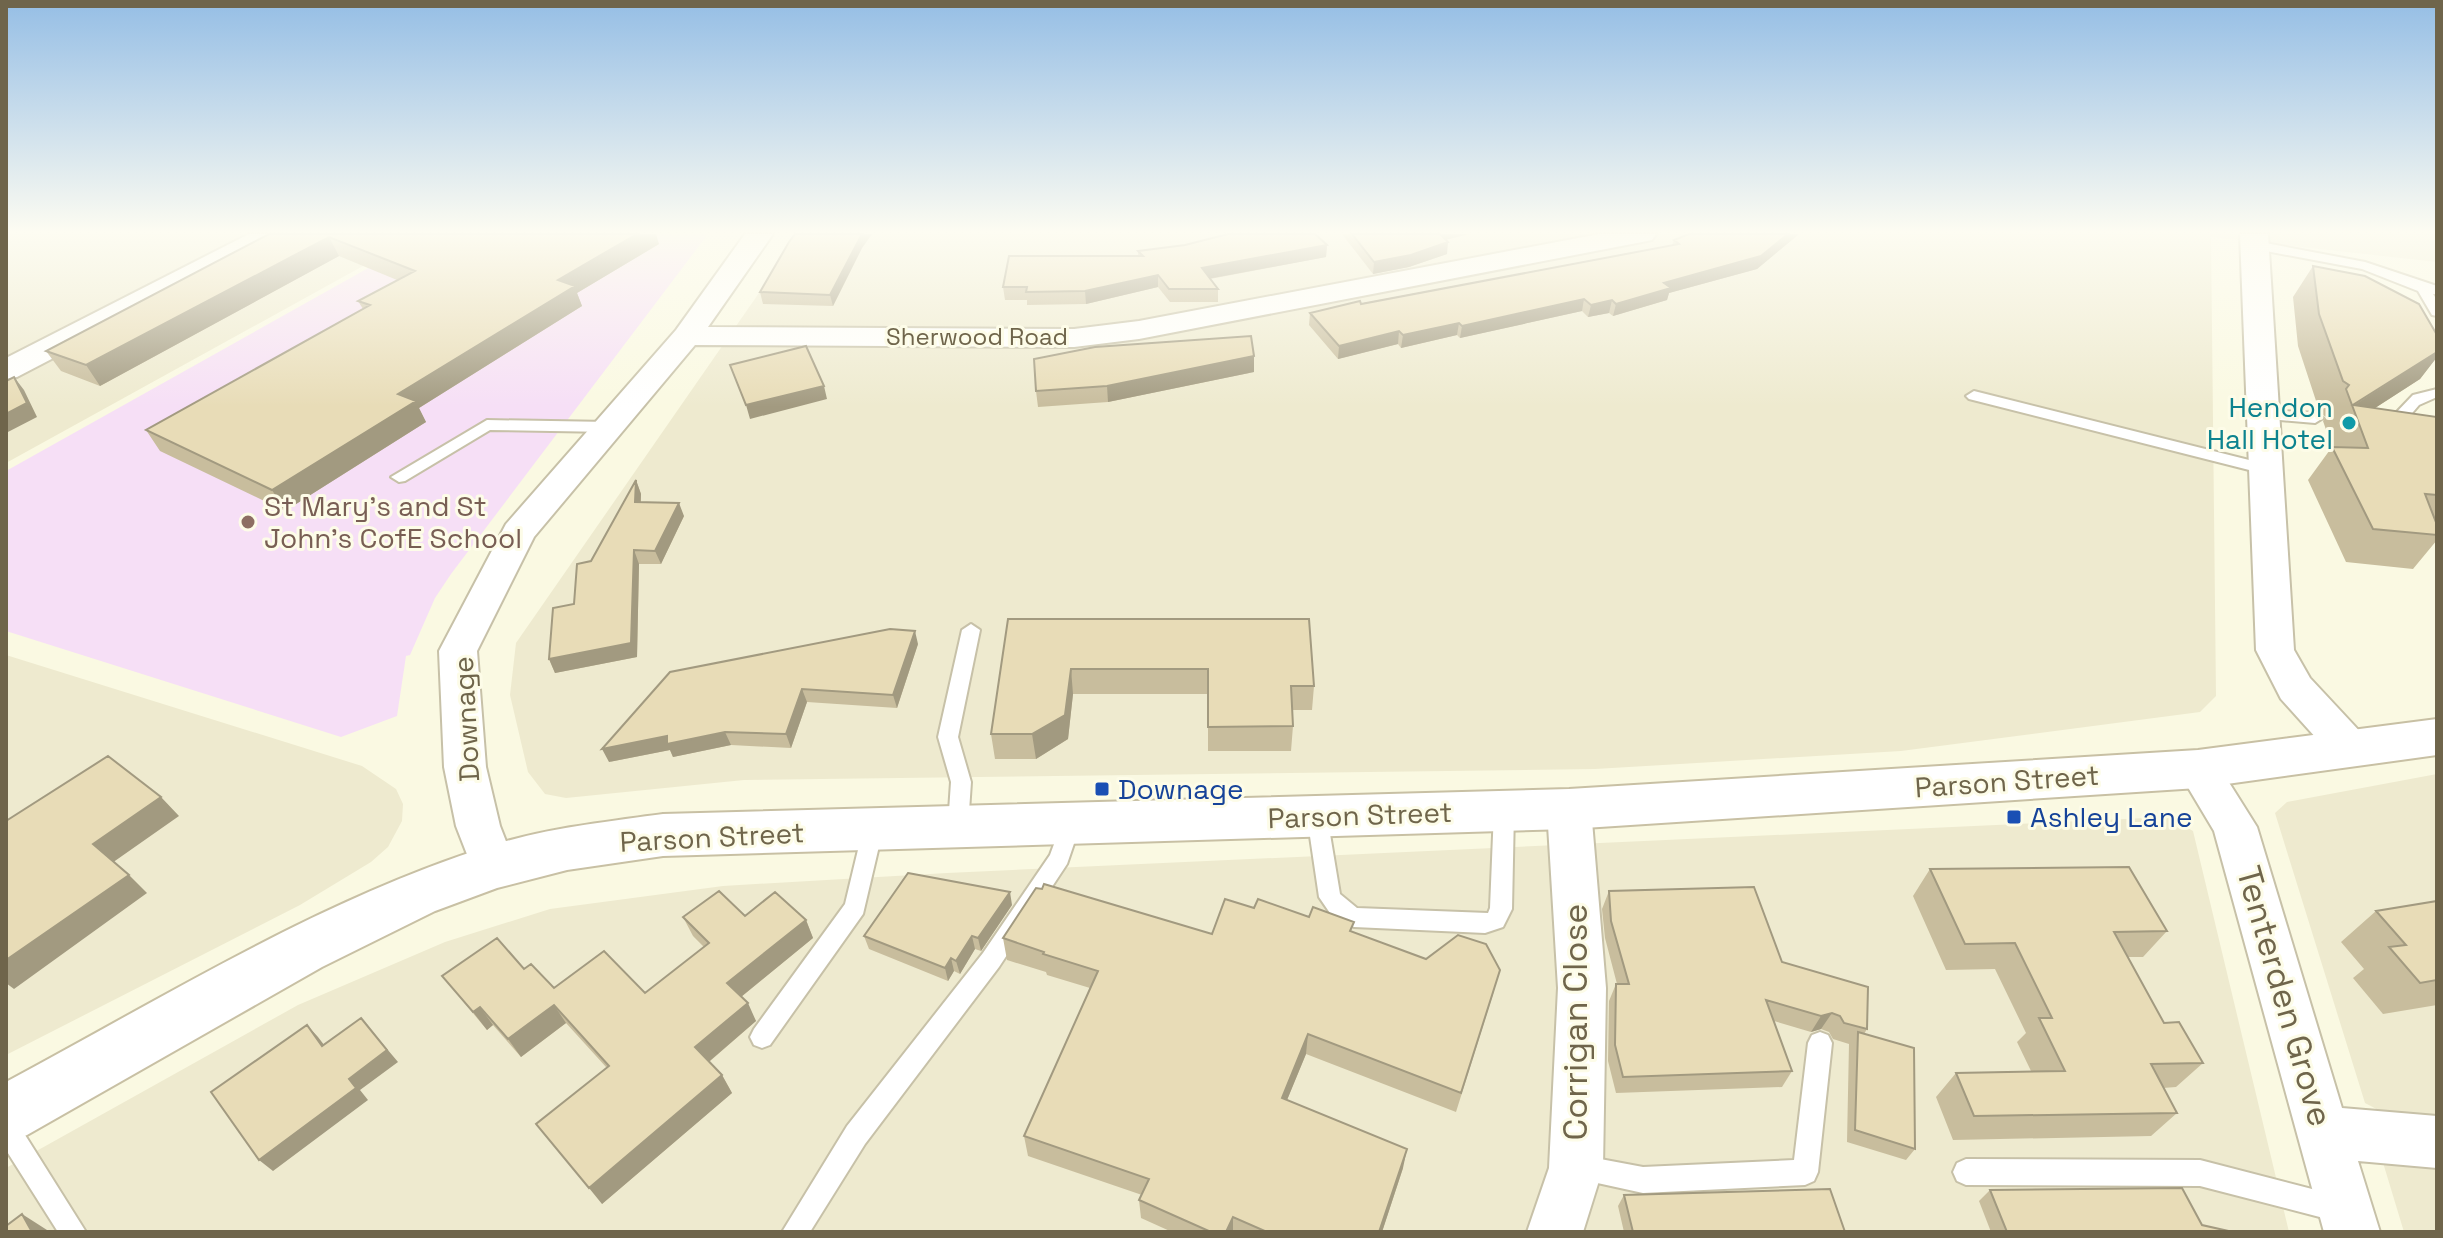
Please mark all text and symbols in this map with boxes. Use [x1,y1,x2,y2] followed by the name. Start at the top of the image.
[886,321,1068,352] street label: Sherwood Road
[2207,389,2333,457] place label: Hendon Hall Hotel
[2340,414,2358,432] marker: Hendon Hall Hotel
[264,488,522,556] place label: St Mary's and St John's CofE School
[239,513,257,531] marker: St Mary's and St John's CofE School
[445,655,487,783] street label: Downage
[1914,757,2100,805] street label: Parson Street
[1118,771,1243,807] place label: Downage
[1093,780,1111,798] marker: Downage
[1267,794,1453,836] street label: Parson Street
[2030,799,2192,835] place label: Ashley Lane
[2005,808,2023,826] marker: Ashley Lane
[619,814,805,860] street label: Parson Street
[2227,861,2342,1131] street label: Tenterden Grove
[1554,904,1597,1140] street label: Corrigan Close

